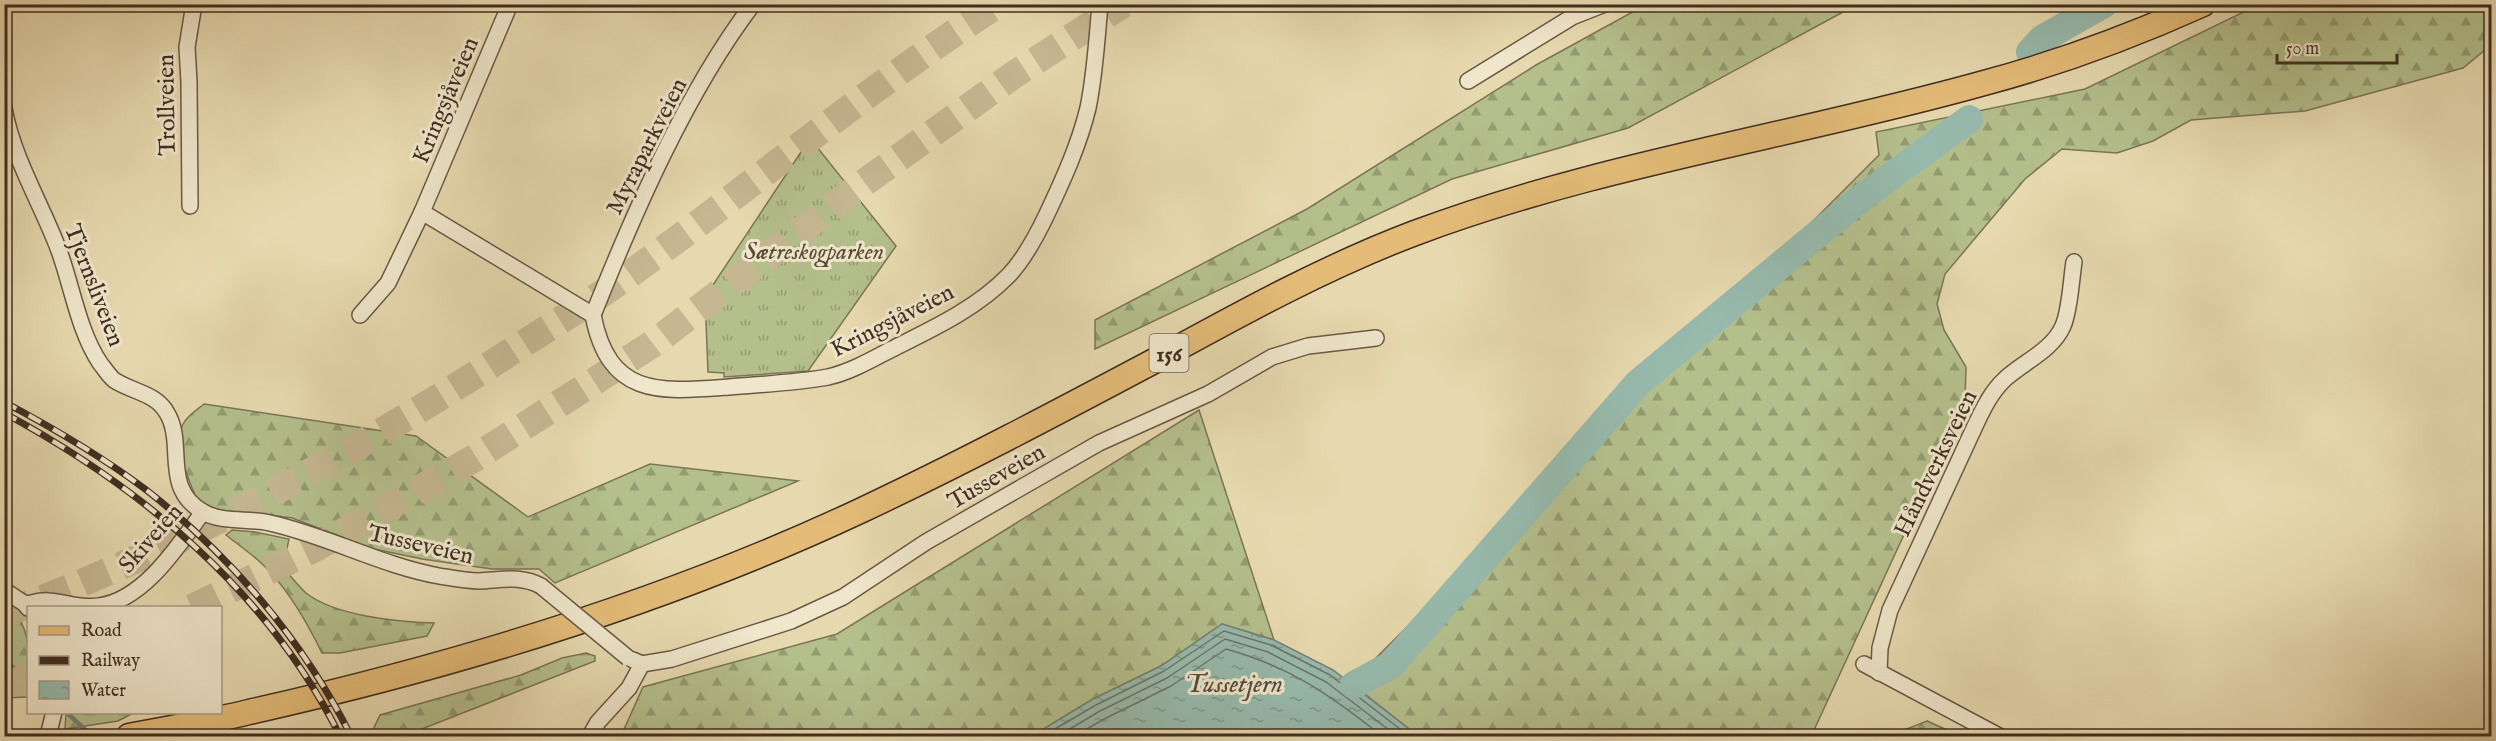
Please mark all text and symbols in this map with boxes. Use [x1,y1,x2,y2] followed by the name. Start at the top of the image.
[2277,27,2397,65] scale bar
[406,33,487,168] street label: Kringsjåveien
[2286,38,2319,61] text: 50 m
[151,54,184,156] street label: Trollveien
[600,73,695,220] street label: Myraparkveien
[56,220,131,351] street label: Tjernsliveien
[744,237,884,268] park label: Sætreskogparken
[826,277,960,366] street label: Kringsjåveien
[1150,334,1188,372] road number: 156
[1887,385,1985,542] street label: Håndverksveien
[942,437,1051,518] street label: Tusseveien
[112,497,190,581] street label: Skiveien
[365,518,477,573] street label: Tusseveien
[27,606,222,714] legend
[81,620,122,643] text: Road
[81,650,140,673] text: Railway
[1185,668,1283,701] water label: Tussetjern
[81,680,126,703] text: Water

